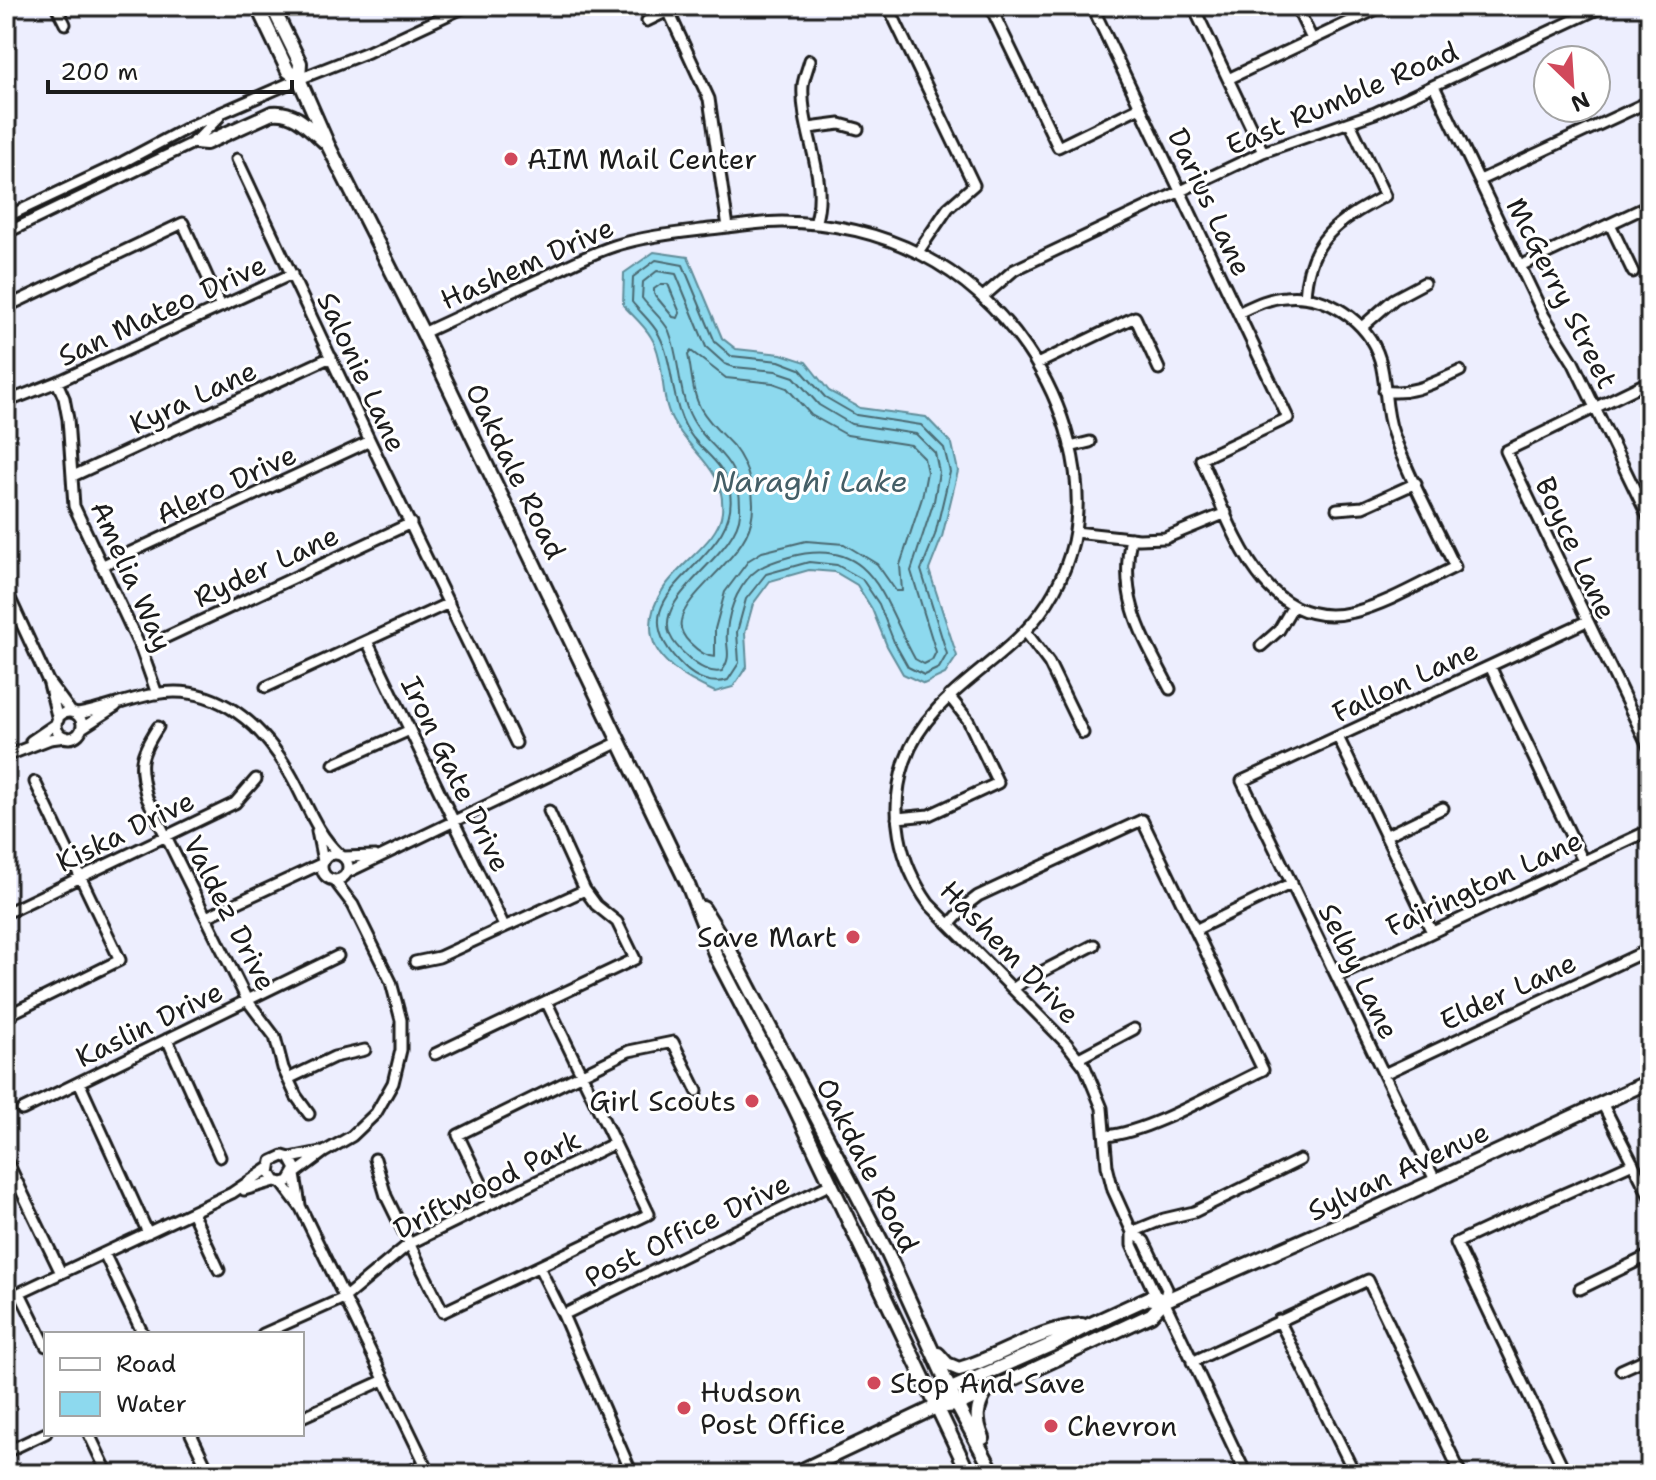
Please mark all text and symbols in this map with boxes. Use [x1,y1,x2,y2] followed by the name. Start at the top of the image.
[1220,32,1464,164] street label: East Rumble Road
[48,44,292,94] scale bar
[1532,44,1612,124] north arrow
[60,56,138,88] text: 200 m
[1566,85,1594,118] text: N
[1159,122,1261,282] street label: Darius Lane
[527,140,757,178] place label: AIM Mail Center
[502,150,520,168] marker: AIM Mail Center
[1497,191,1627,395] street label: McGerry Street
[434,208,620,318] street label: Hashem Drive
[52,245,272,375] street label: San Mateo Drive
[308,286,416,458] street label: Salonie Lane
[123,351,263,443] street label: Kyra Lane
[457,377,575,565] street label: Oakdale Road
[150,435,302,533] street label: Alero Drive
[712,461,908,502] water label: Naraghi Lake
[1526,470,1626,626] street label: Boyce Lane
[82,495,182,657] street label: Amelia Way
[187,516,345,616] street label: Ryder Lane
[1326,631,1484,731] street label: Fallon Lane
[392,670,520,878] street label: Iron Gate Drive
[50,781,200,881] street label: Kiska Drive
[1379,821,1589,945] street label: Fairington Lane
[175,829,285,997] street label: Valdez Drive
[932,872,1088,1032] street label: Hashem Drive
[1310,897,1408,1045] street label: Selby Lane
[697,918,837,956] place label: Save Mart
[844,928,862,946] marker: Save Mart
[1434,943,1582,1039] street label: Elder Lane
[69,972,229,1076] street label: Kaslin Drive
[808,1071,928,1259] street label: Oakdale Road
[589,1082,736,1120] place label: Girl Scouts
[743,1092,761,1110] marker: Girl Scouts
[1301,1112,1495,1230] street label: Sylvan Avenue
[387,1120,587,1248] street label: Driftwood Park
[578,1164,796,1296] street label: Post Office Drive
[44,1332,304,1436] legend
[116,1348,176,1380] text: Road
[890,1364,1086,1402] place label: Stop And Save
[700,1373,846,1443] place label: Hudson Post Office
[865,1374,883,1392] marker: Stop And Save
[116,1388,187,1420] text: Water
[675,1399,693,1417] marker: Hudson Post Office
[1067,1407,1177,1445] place label: Chevron
[1042,1417,1060,1435] marker: Chevron

